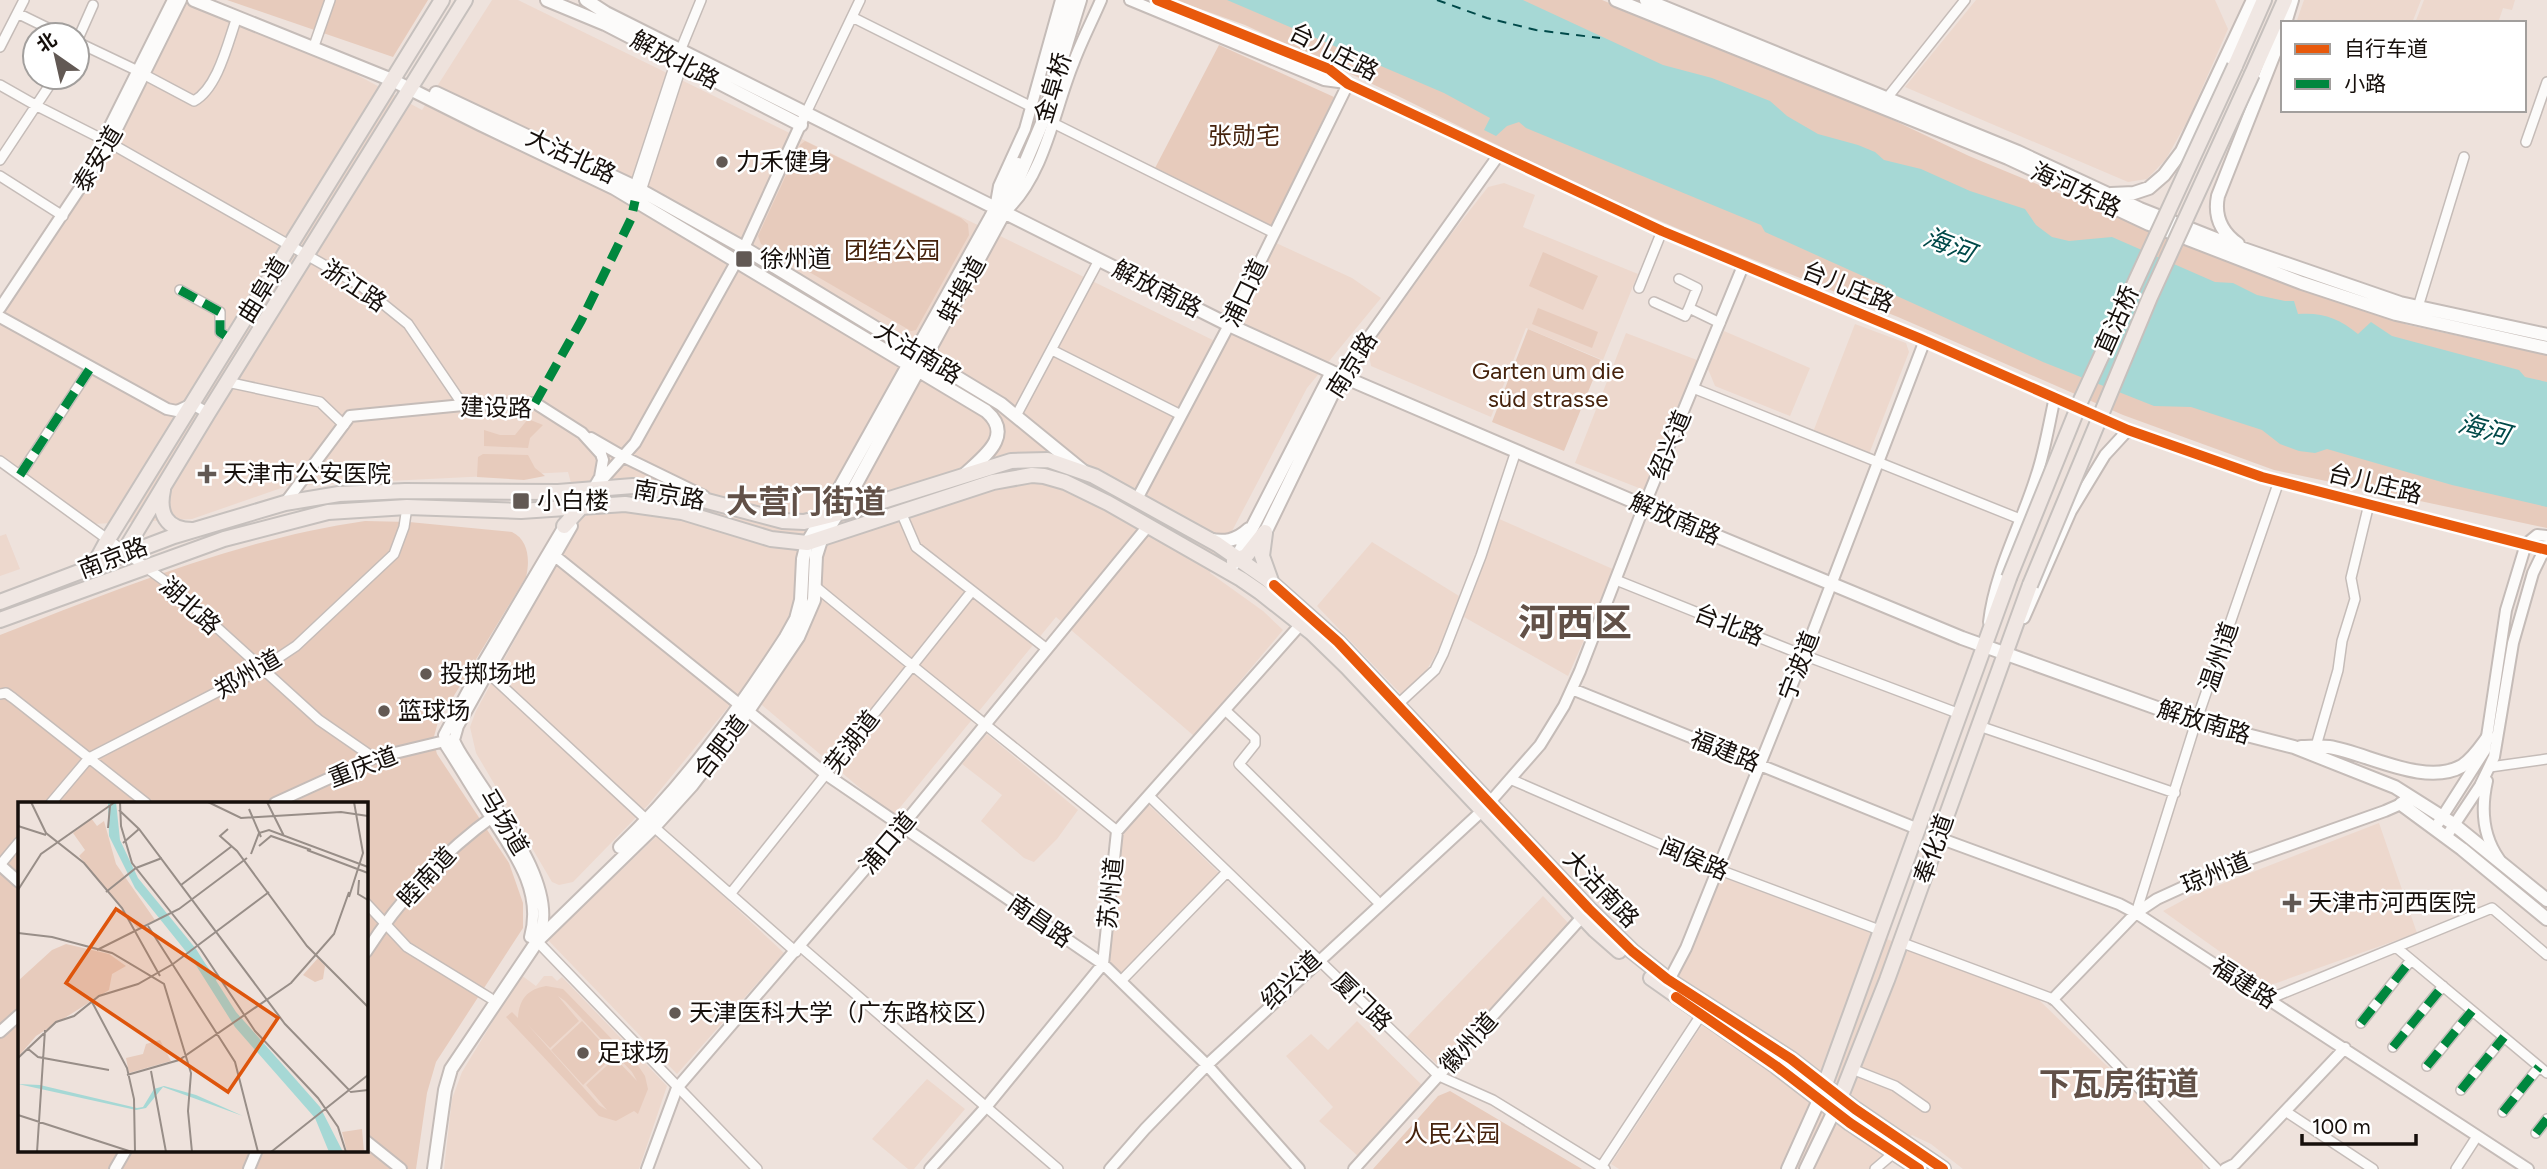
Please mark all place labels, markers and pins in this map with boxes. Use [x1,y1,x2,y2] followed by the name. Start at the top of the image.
[736,147,832,176] place label: 力禾健身
[714,154,730,170] marker: 力禾健身
[760,244,832,273] place label: 徐州道
[734,249,754,269] marker: 徐州道
[223,459,391,488] place label: 天津市公安医院
[197,464,217,484] marker: 天津市公安医院
[537,486,609,515] place label: 小白楼
[511,491,531,511] marker: 小白楼
[440,659,536,688] place label: 投掷场地
[418,666,434,682] marker: 投掷场地
[398,696,470,725] place label: 篮球场
[376,703,392,719] marker: 篮球场
[2308,888,2476,917] place label: 天津市河西医院
[2282,893,2302,913] marker: 天津市河西医院
[689,998,1001,1027] place label: 天津医科大学（广东路校区）
[667,1005,683,1021] marker: 天津医科大学（广东路校区）
[597,1038,669,1067] place label: 足球场
[575,1045,591,1061] marker: 足球场

